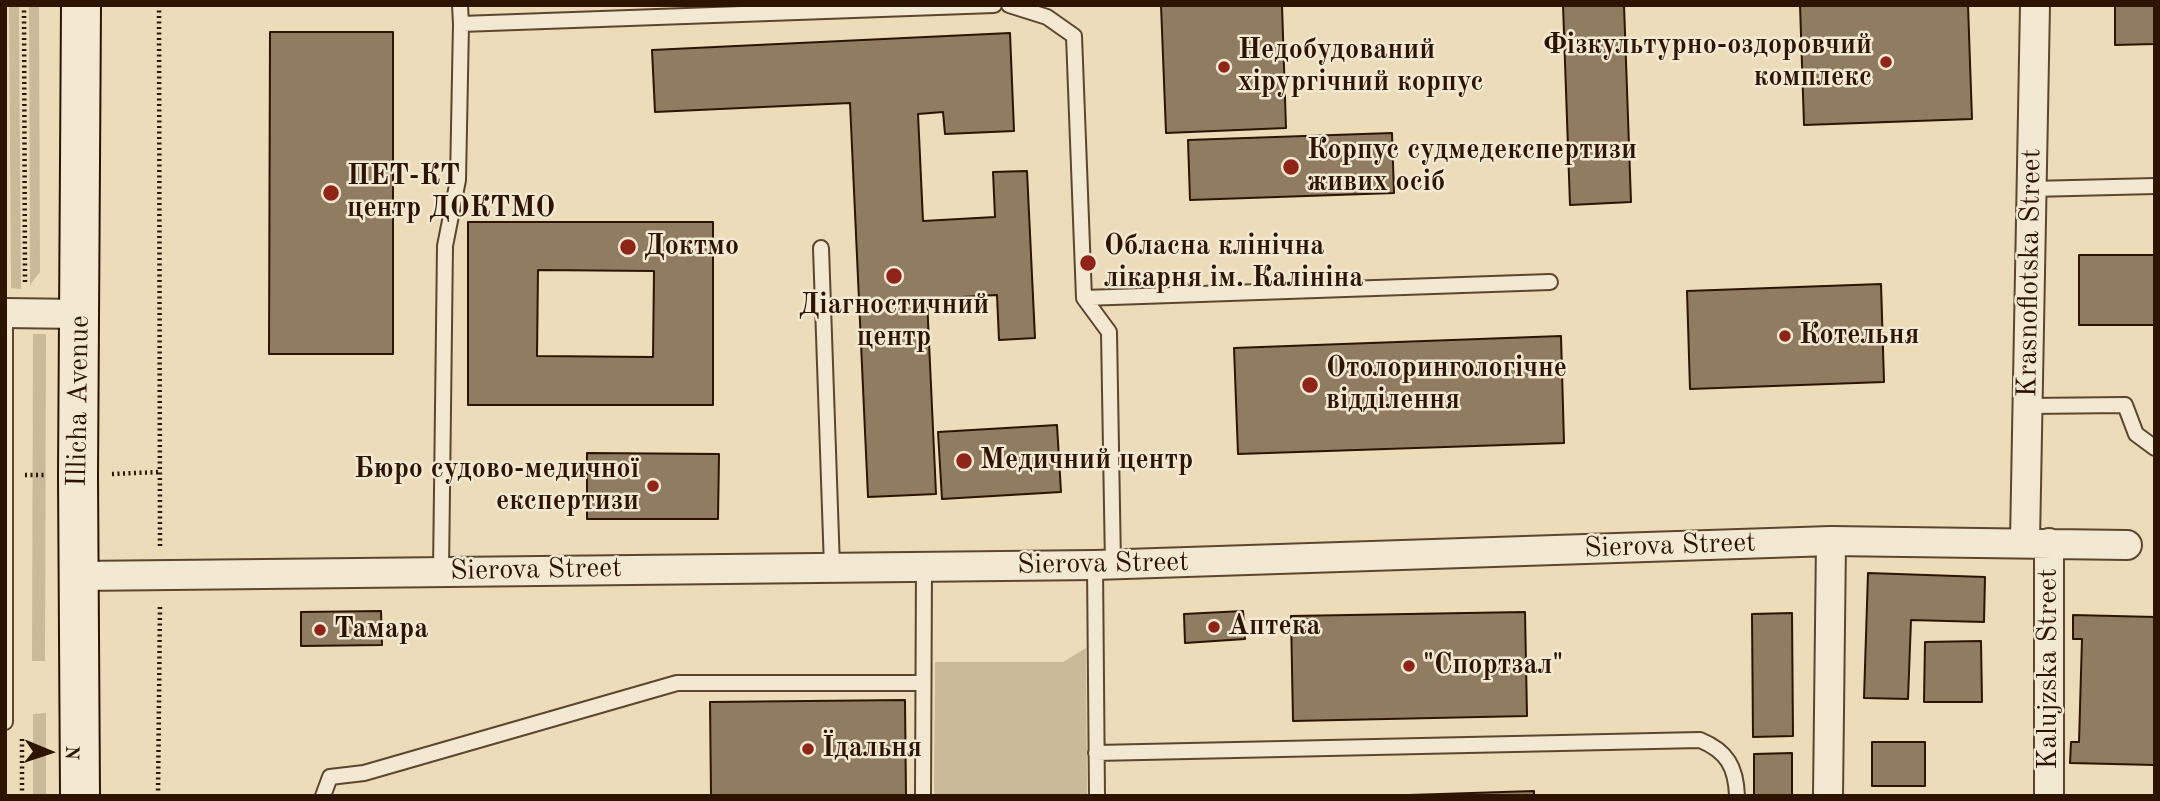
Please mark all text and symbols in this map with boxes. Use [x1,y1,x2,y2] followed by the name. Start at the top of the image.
[1543,29,1872,95] place label: Фізкультурно-оздоровчий комплекс
[1238,34,1484,100] place label: Недобудований хірургічний корпус
[1878,54,1894,70] marker: Фізкультурно-оздоровчий комплекс
[1216,59,1232,75] marker: Недобудований хірургічний корпус
[1307,134,1637,200] place label: Корпус судмедекспертизи живих осіб
[2011,148,2049,398] street label: Krasnoflotska Street
[1281,157,1301,177] marker: Корпус судмедекспертизи живих осіб
[347,160,555,226] place label: ПЕТ-КТ центр ДОКТМО
[321,183,341,203] marker: ПЕТ-КТ центр ДОКТМО
[644,230,739,264] place label: Доктмо
[1104,230,1364,296] place label: Обласна клінічна лікарня ім. Калініна
[618,237,638,257] marker: Доктмо
[1078,253,1098,273] marker: Обласна клінічна лікарня ім. Калініна
[884,266,904,286] marker: Діагностичний центр
[799,289,989,355] place label: Діагностичний центр
[61,315,97,487] street label: Illicha Avenue
[1799,319,1920,353] place label: Котельня
[1777,328,1793,344] marker: Котельня
[1326,352,1567,418] place label: Отолорингологічне відділення
[1300,375,1320,395] marker: Отолорингологічне відділення
[980,444,1193,478] place label: Медичний центр
[954,451,974,471] marker: Медичний центр
[354,453,639,519] place label: Бюро судово-медичної експертизи
[645,478,661,494] marker: Бюро судово-медичної експертизи
[1584,526,1756,566] street label: Sierova Street
[1017,546,1189,582] street label: Sierova Street
[450,552,622,588] street label: Sierova Street
[2032,568,2066,770] street label: Kalujzska Street
[1228,610,1321,644] place label: Аптека
[334,613,428,647] place label: Тамара
[1206,619,1222,635] marker: Аптека
[312,622,328,638] marker: Тамара
[1423,649,1563,683] place label: "Спортзал"
[1401,658,1417,674] marker: "Спортзал"
[14,717,84,787] north arrow
[822,732,922,766] place label: Їдальня
[800,741,816,757] marker: Їдальня
[61,745,80,760] text: N

